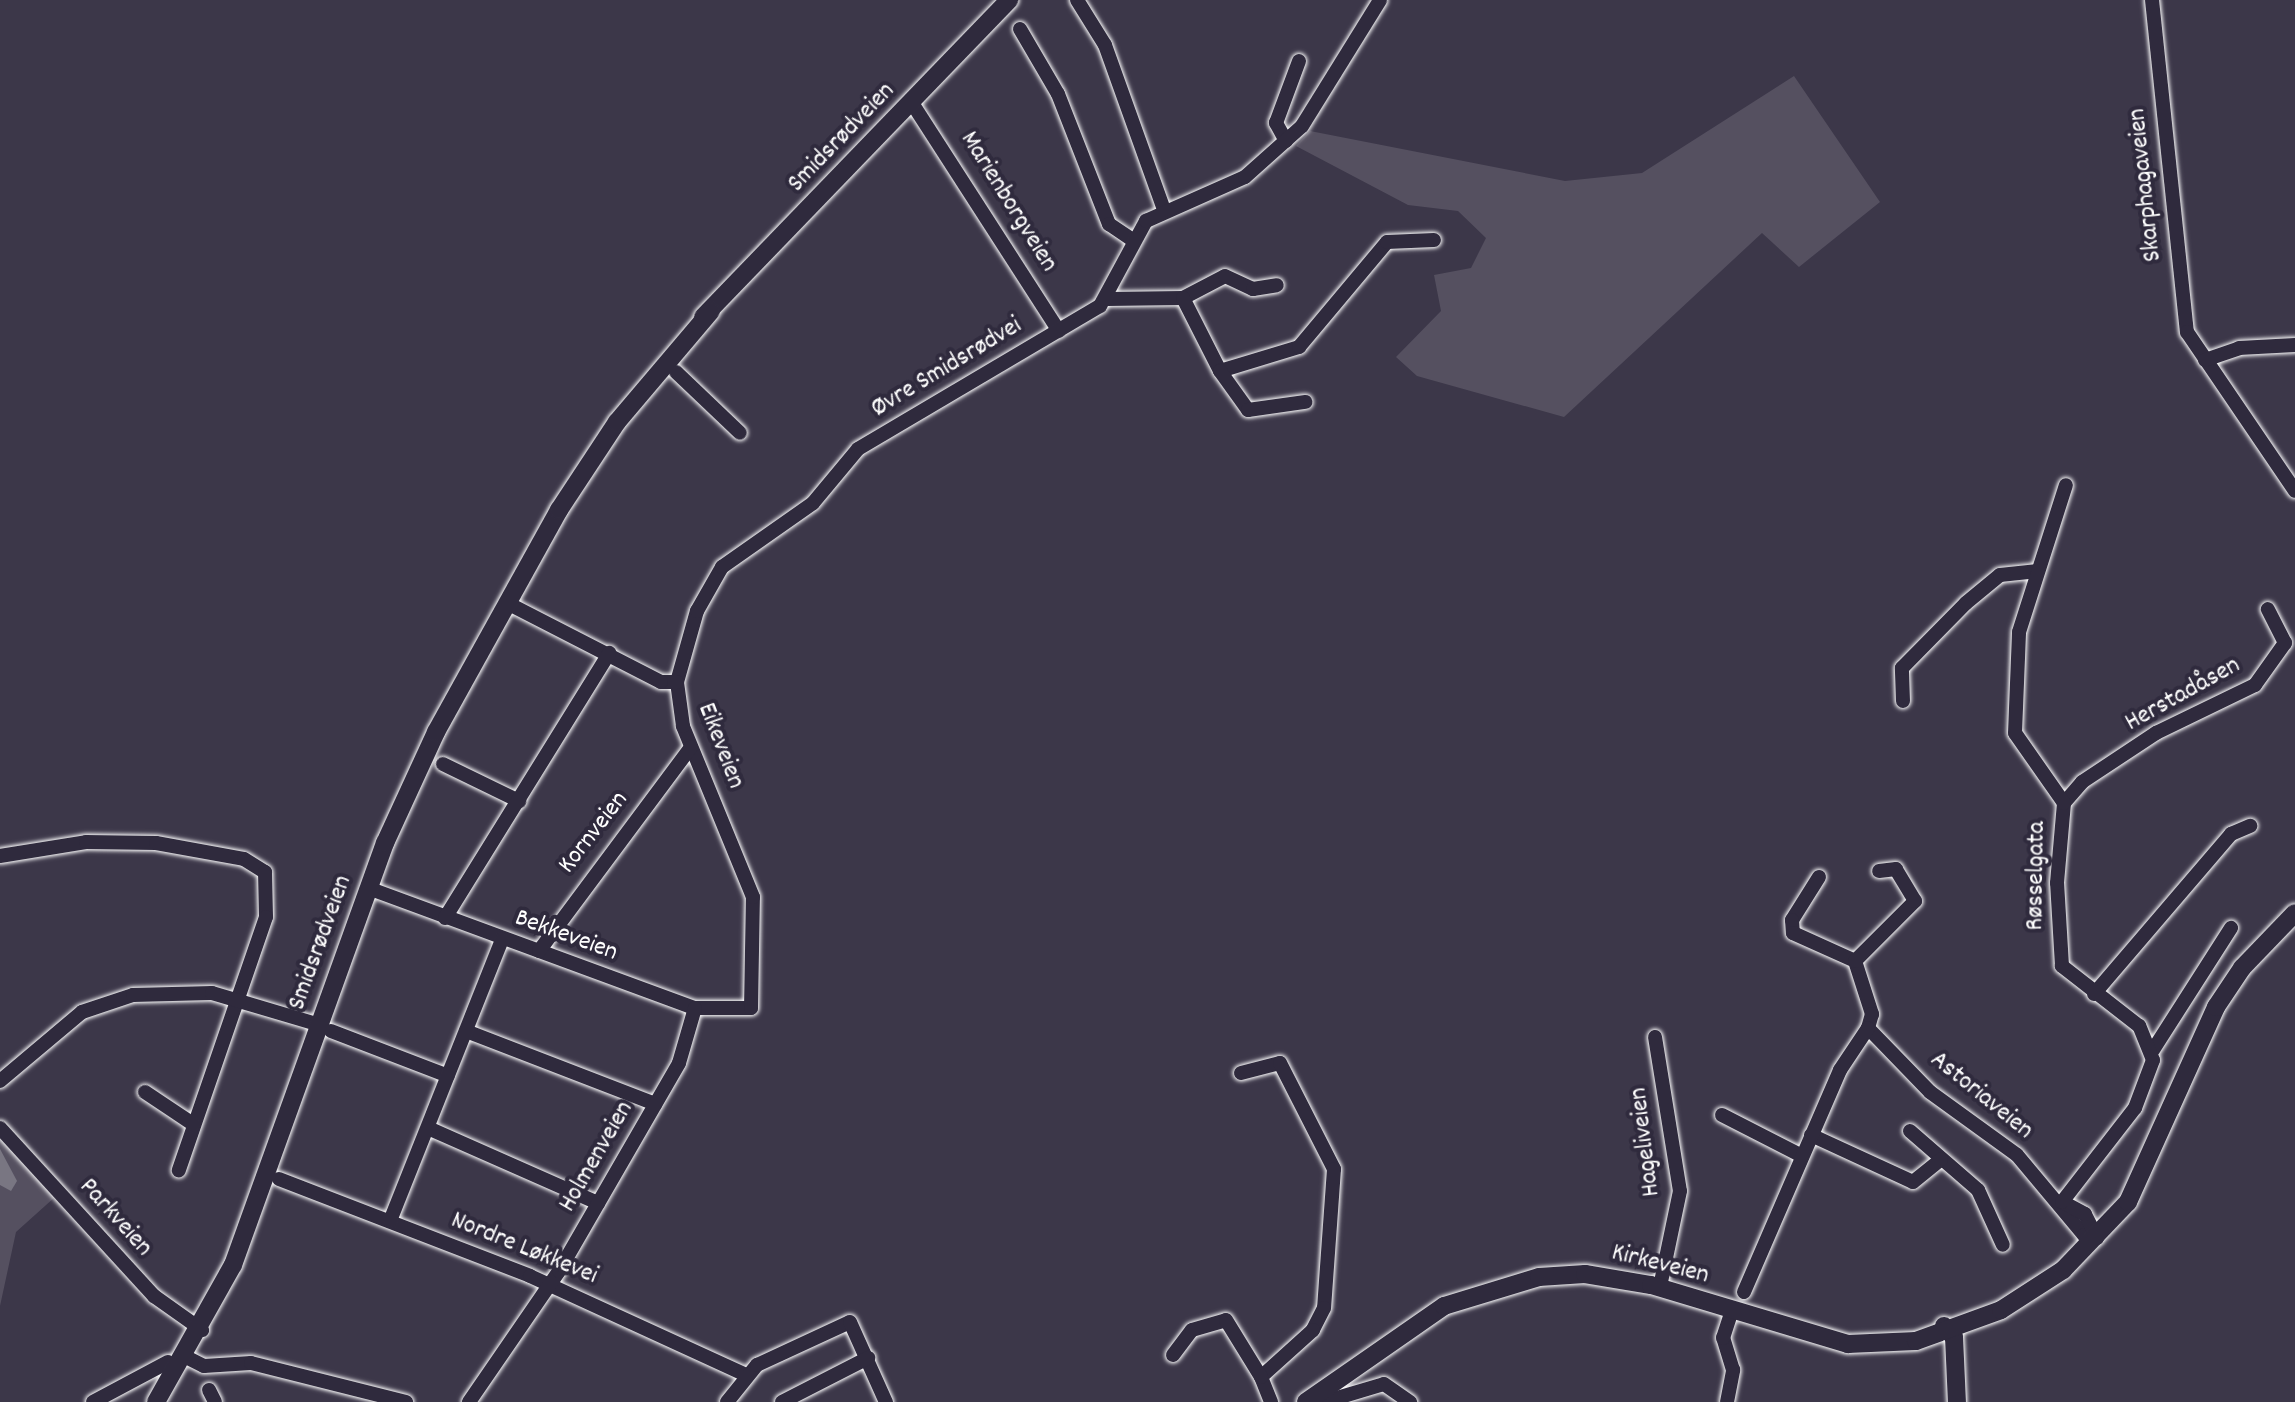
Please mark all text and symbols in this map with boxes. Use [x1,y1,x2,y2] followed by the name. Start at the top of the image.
[782,76,902,200] street label: Smidsrødveien
[2122,107,2170,263] street label: Skarphagaveien
[952,126,1064,278] street label: Marienborgveien
[866,311,1028,425] street label: Øvre Smidsrødvei
[2120,651,2246,739] street label: Herstadåsen
[689,699,751,793] street label: Eikeveien
[552,786,636,880] street label: Kornveien
[2020,821,2054,931] street label: Røsselgata
[282,871,360,1015] street label: Smidsrødveien
[510,903,622,969] street label: Bekkeveien
[1923,1045,2039,1147] street label: Astoriaveien
[1624,1086,1668,1198] street label: Hageliveien
[553,1096,641,1218] street label: Holmenveien
[72,1172,158,1264] street label: Parkveien
[446,1205,602,1293] street label: Nordre Løkkevei
[1608,1238,1712,1292] street label: Kirkeveien

